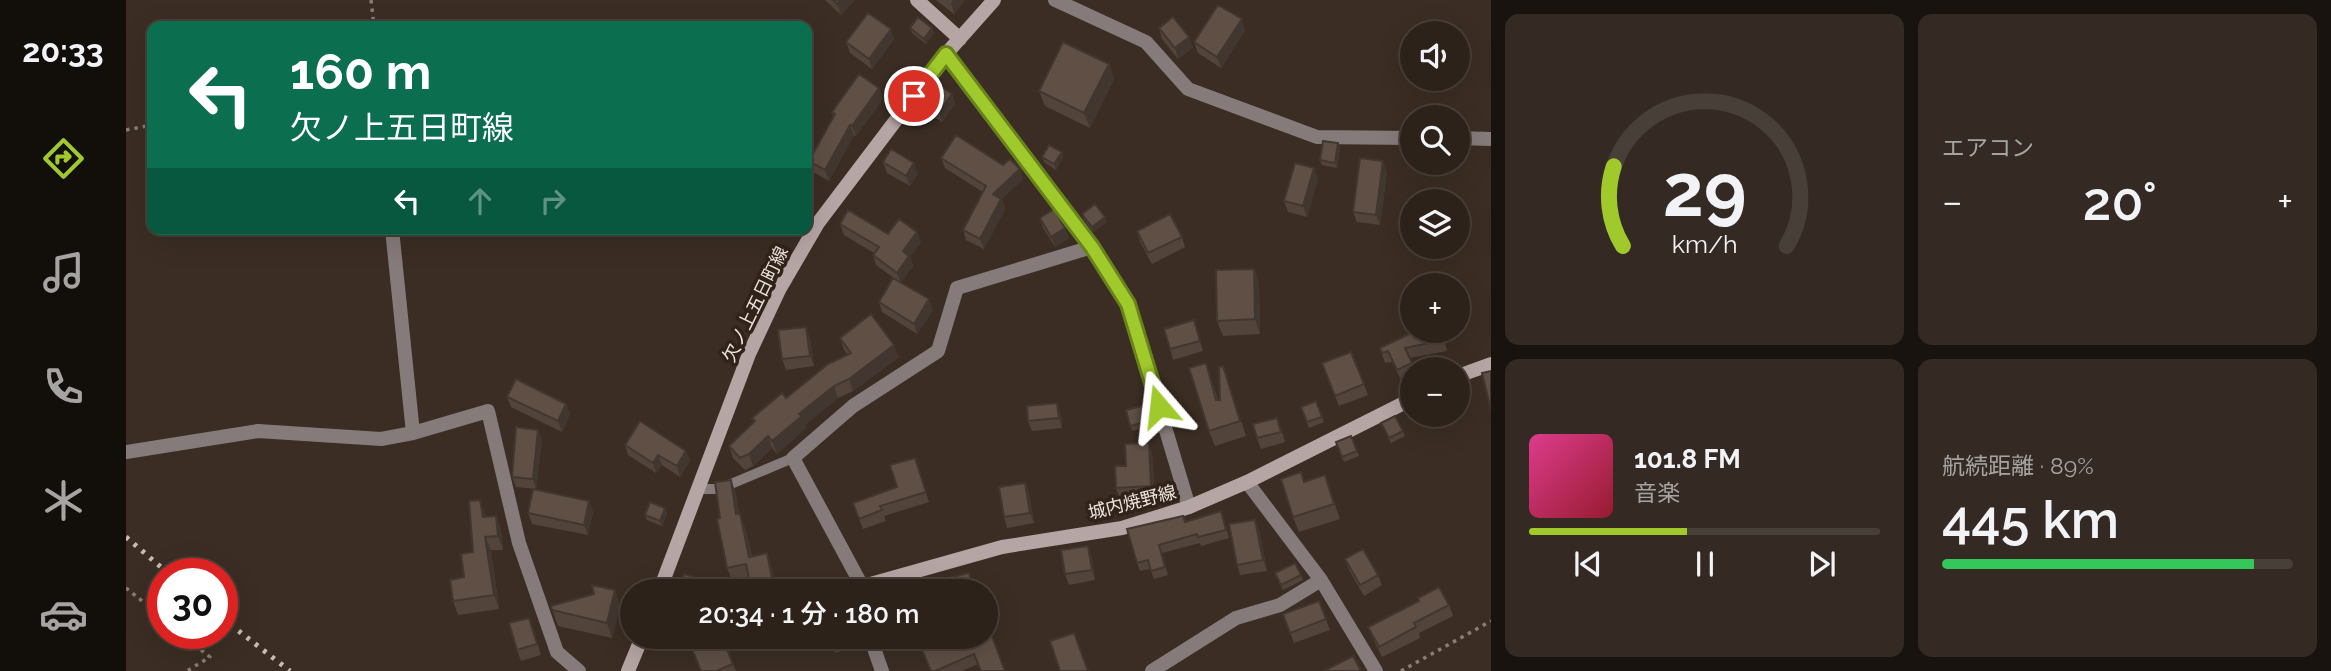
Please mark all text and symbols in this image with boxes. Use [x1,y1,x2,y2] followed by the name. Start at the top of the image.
[1400,21,1470,427] map controls
[1400,21,1470,91] button: sound
[22,32,104,69] text: 20:33
[290,43,431,100] text: 160 m
[175,49,266,140] icon: left
[884,66,944,126] pin
[895,77,933,115] icon: arrive
[1400,105,1470,175] button: search
[290,109,514,146] text: 欠ノ上五日町線
[39,134,88,183] icon: directions
[1942,134,2034,161] text: エアコン
[1663,148,1746,233] text: 29
[2083,171,2157,232] text: 20°
[1942,179,1962,224] text: −
[2277,179,2293,224] text: +
[388,182,426,220] icon: left
[461,182,499,220] icon: ahead
[534,182,572,220] icon: right
[1400,189,1470,259] button: layers
[1672,228,1737,258] text: km/h
[718,243,792,365] street label: 欠ノ上五日町線
[39,248,88,297] icon: music
[1400,273,1470,343] button: +
[1400,357,1470,427] button: −
[39,362,88,411] icon: phone
[1122,369,1196,443] position arrow
[1634,444,1741,474] text: 101.8 FM
[1942,452,2094,479] text: 航続距離 · 89%
[39,476,88,525] icon: climate
[1634,479,1680,506] text: 音楽
[1086,481,1178,523] street label: 城内焼野線
[1942,489,2119,550] text: 445 km
[1569,545,1607,583] icon: previous
[1686,545,1724,583] icon: pause
[1803,545,1841,583] icon: next
[147,558,238,649] speed limit sign: 30
[39,590,88,639] icon: car
[699,599,919,629] text: 20:34 · 1 分 · 180 m

